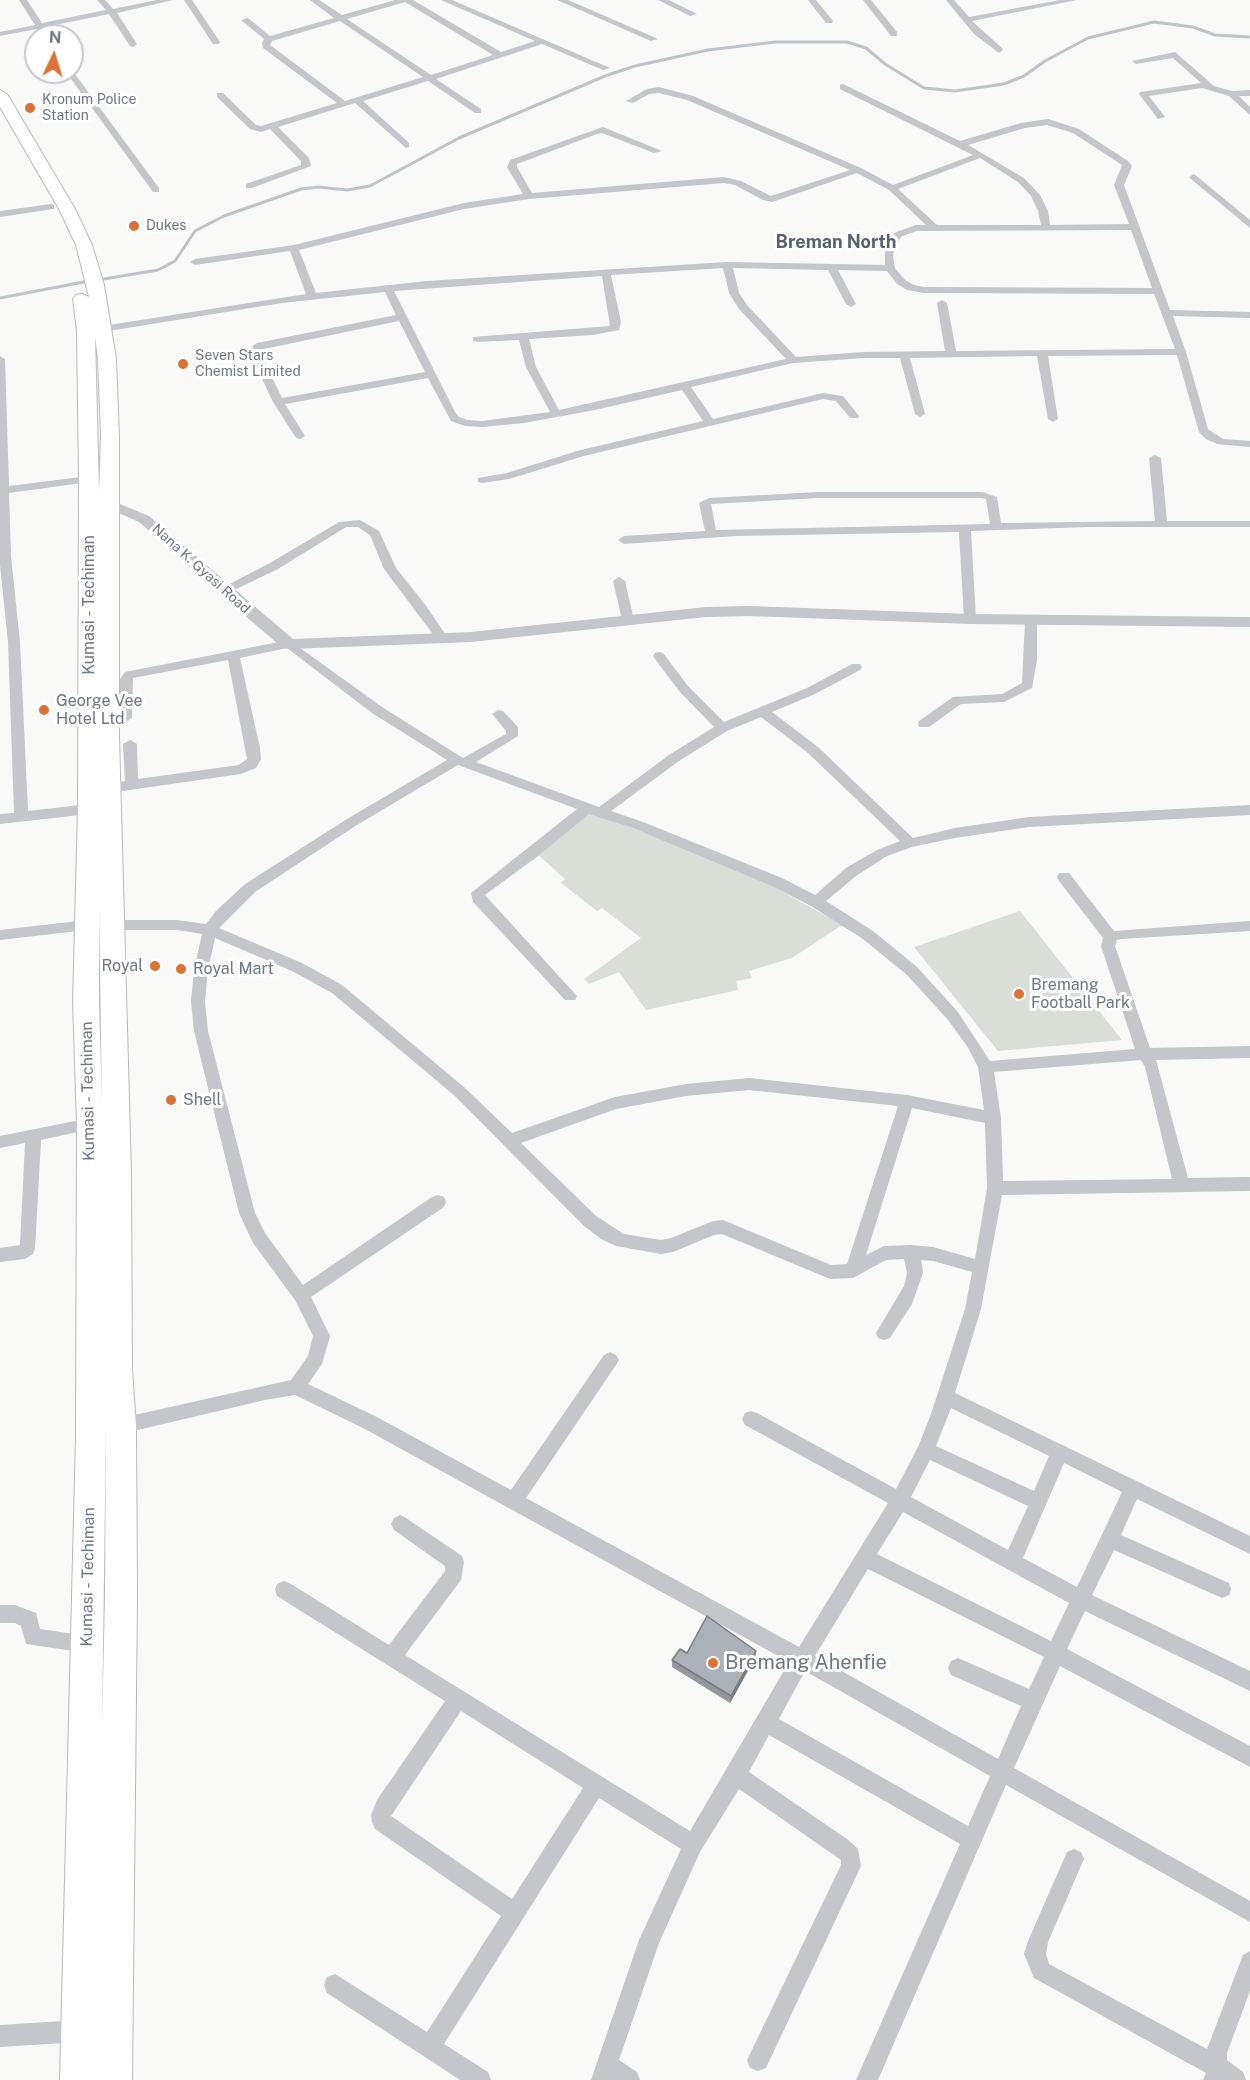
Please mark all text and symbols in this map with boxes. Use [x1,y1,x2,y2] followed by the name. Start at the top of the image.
[24,24,84,84] north arrow
[48,28,62,47] text: N
[42,92,136,124] place label: Kronum Police Station
[23,101,37,115] marker: Kronum Police Station
[146,218,186,234] place label: Dukes
[127,219,141,233] marker: Dukes
[776,231,896,253] district label: Breman North
[195,348,301,380] place label: Seven Stars Chemist Limited
[176,357,190,371] marker: Seven Stars Chemist Limited
[149,521,253,617] street label: Nana K. Gyasi Road
[79,535,99,675] street label: Kumasi - Techiman
[56,691,143,729] place label: George Vee Hotel Ltd
[37,703,51,717] marker: George Vee Hotel Ltd
[101,956,143,976] place label: Royal
[148,959,162,973] marker: Royal
[193,959,274,979] place label: Royal Mart
[174,962,188,976] marker: Royal Mart
[1031,975,1130,1013] place label: Bremang Football Park
[1012,987,1026,1001] marker: Bremang Football Park
[77,1021,99,1161] street label: Kumasi - Techiman
[183,1090,221,1110] place label: Shell
[164,1093,178,1107] marker: Shell
[77,1507,99,1647] street label: Kumasi - Techiman
[725,1651,887,1675] place label: Bremang Ahenfie
[706,1656,720,1670] marker: Bremang Ahenfie

